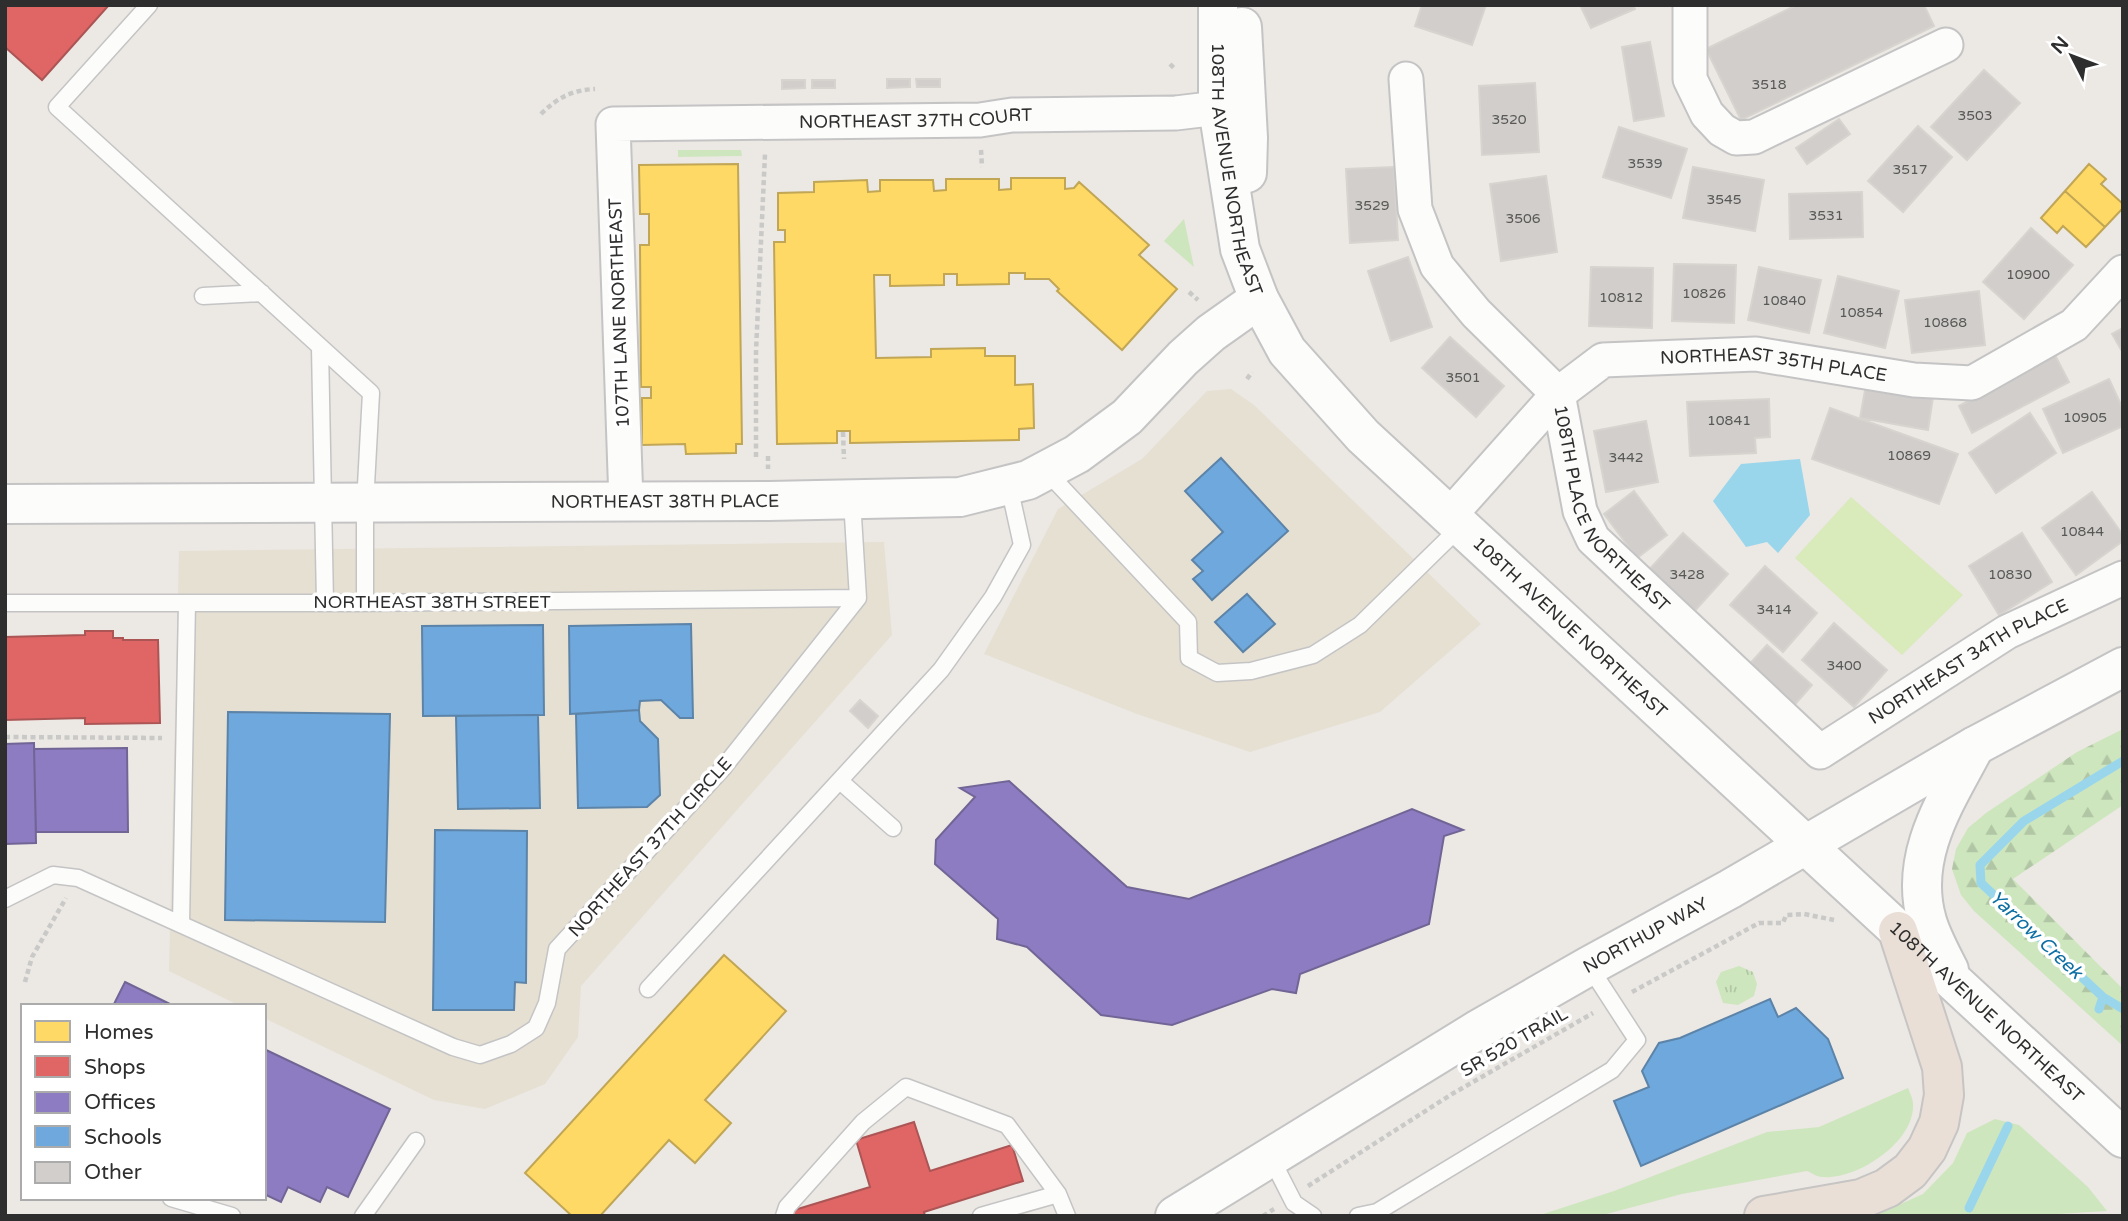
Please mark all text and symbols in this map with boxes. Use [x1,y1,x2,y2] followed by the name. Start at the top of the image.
[2037,21,2107,91] north arrow
[2047,32,2073,58] text: N
[1207,43,1268,299] street label: 108TH AVENUE NORTHEAST
[1751,76,1787,93] house number: 3518
[799,104,1032,133] street label: NORTHEAST 37TH COURT
[1957,107,1993,124] house number: 3503
[1491,111,1527,128] house number: 3520
[1627,155,1663,172] house number: 3539
[1892,161,1928,178] house number: 3517
[1706,191,1742,208] house number: 3545
[1354,197,1390,214] house number: 3529
[604,198,634,428] street label: 107TH LANE NORTHEAST
[1808,207,1844,224] house number: 3531
[1505,210,1541,227] house number: 3506
[2006,266,2050,283] house number: 10900
[1682,285,1726,302] house number: 10826
[1599,289,1643,306] house number: 10812
[1762,292,1806,309] house number: 10840
[1839,304,1883,321] house number: 10854
[1923,314,1967,331] house number: 10868
[1660,342,1889,386] street label: NORTHEAST 35TH PLACE
[1445,369,1481,386] house number: 3501
[1549,403,1674,616] street label: 108TH PLACE NORTHEAST
[2063,409,2107,426] house number: 10905
[1707,412,1751,429] house number: 10841
[1887,447,1931,464] house number: 10869
[1608,449,1644,466] house number: 3442
[551,490,780,513] street label: NORTHEAST 38TH PLACE
[2060,523,2104,540] house number: 10844
[1468,532,1672,722] street label: 108TH AVENUE NORTHEAST
[1669,566,1705,583] house number: 3428
[1988,566,2032,583] house number: 10830
[313,591,551,613] street label: NORTHEAST 38TH STREET
[1864,594,2072,729] street label: NORTHEAST 34TH PLACE
[1756,601,1792,618] house number: 3414
[1826,657,1862,674] house number: 3400
[564,753,736,941] street label: NORTHEAST 37TH CIRCLE
[1985,886,2088,985] water label: Yarrow Creek
[1579,892,1712,978] street label: NORTHUP WAY
[1885,917,2088,1107] street label: 108TH AVENUE NORTHEAST
[1457,1002,1572,1081] street label: SR 520 TRAIL
[21,1004,266,1200] legend
[84,1020,154,1045] text: Homes
[84,1055,146,1080] text: Shops
[84,1090,156,1115] text: Offices
[84,1125,162,1150] text: Schools
[84,1160,142,1185] text: Other

